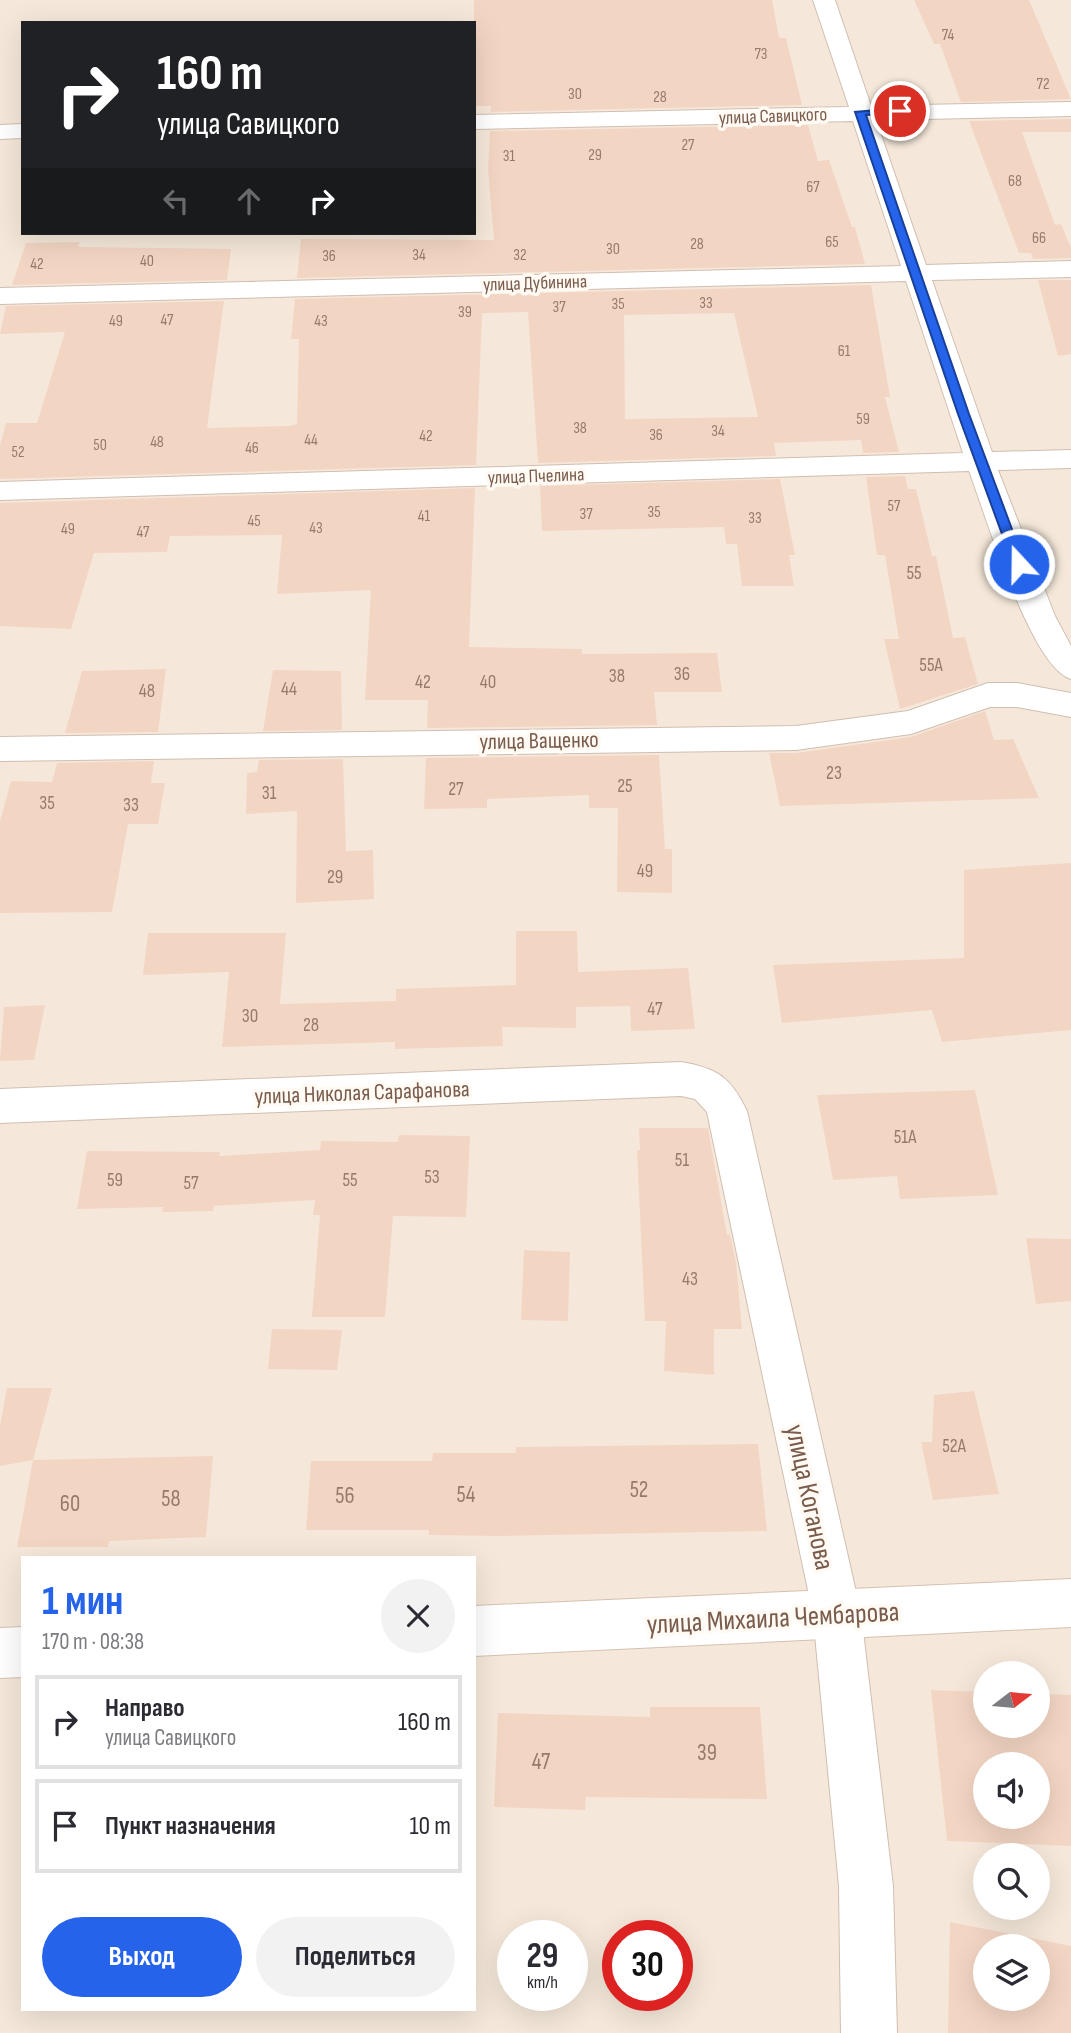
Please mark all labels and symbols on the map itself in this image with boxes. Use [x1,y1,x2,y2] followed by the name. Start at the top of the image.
[942,26,954,45] house number: 74
[754,45,768,64] house number: 73
[1037,75,1049,94] house number: 72
[870,81,930,141] pin
[568,85,582,104] house number: 30
[653,88,667,107] house number: 28
[718,103,828,130] street label: улица Савицкого
[681,136,695,155] house number: 27
[588,146,602,165] house number: 29
[503,147,516,166] house number: 31
[1008,172,1022,191] house number: 68
[806,178,820,197] house number: 67
[1032,229,1046,248] house number: 66
[825,233,839,252] house number: 65
[690,235,704,254] house number: 28
[606,240,620,259] house number: 30
[412,246,426,265] house number: 34
[513,246,527,265] house number: 32
[322,247,336,266] house number: 36
[140,252,154,271] house number: 40
[30,255,44,274] house number: 42
[483,270,588,297] street label: улица Дубинина
[699,294,713,313] house number: 33
[611,295,625,314] house number: 35
[552,298,566,317] house number: 37
[458,303,472,322] house number: 39
[161,311,174,330] house number: 47
[109,312,123,331] house number: 49
[314,312,328,331] house number: 43
[838,342,851,361] house number: 61
[856,410,870,429] house number: 59
[573,419,587,438] house number: 38
[711,422,725,441] house number: 34
[649,426,663,445] house number: 36
[419,427,433,446] house number: 42
[304,431,318,450] house number: 44
[150,433,164,452] house number: 48
[93,436,107,455] house number: 50
[245,439,259,458] house number: 46
[11,443,25,462] house number: 52
[487,463,585,490] street label: улица Пчелина
[888,497,901,516] house number: 57
[647,503,661,522] house number: 35
[579,505,593,524] house number: 37
[418,507,431,526] house number: 41
[748,509,762,528] house number: 33
[247,512,261,531] house number: 45
[309,519,323,538] house number: 43
[61,520,75,539] house number: 49
[137,523,150,542] house number: 47
[982,527,1056,601] position arrow
[906,562,922,585] house number: 55
[919,654,944,677] house number: 55А
[674,663,690,686] house number: 36
[609,665,625,688] house number: 38
[415,671,431,694] house number: 42
[480,671,496,694] house number: 40
[281,678,297,701] house number: 44
[139,680,155,703] house number: 48
[479,726,599,756] street label: улица Ващенко
[826,762,842,785] house number: 23
[617,775,633,798] house number: 25
[448,778,464,801] house number: 27
[262,782,277,805] house number: 31
[39,792,55,815] house number: 35
[123,794,139,817] house number: 33
[637,860,653,883] house number: 49
[327,866,343,889] house number: 29
[647,998,663,1021] house number: 47
[242,1005,258,1028] house number: 30
[303,1014,319,1037] house number: 28
[254,1075,470,1111] street label: улица Николая Сарафанова
[894,1126,917,1149] house number: 51А
[675,1149,689,1172] house number: 51
[424,1166,440,1189] house number: 53
[107,1169,123,1192] house number: 59
[342,1169,358,1192] house number: 55
[183,1172,199,1195] house number: 57
[682,1268,698,1291] house number: 43
[778,1422,841,1573] street label: улица Коганова
[942,1435,967,1458] house number: 52А
[630,1476,648,1504] house number: 52
[457,1481,476,1509] house number: 54
[335,1482,355,1510] house number: 56
[161,1485,181,1513] house number: 58
[60,1490,80,1518] house number: 60
[646,1595,900,1642] street label: улица Михаила Чембарова
[973,1661,1050,1738] north arrow
[697,1739,717,1767] house number: 39
[532,1748,550,1776] house number: 47
[602,1920,693,2011] speed limit sign: 30

